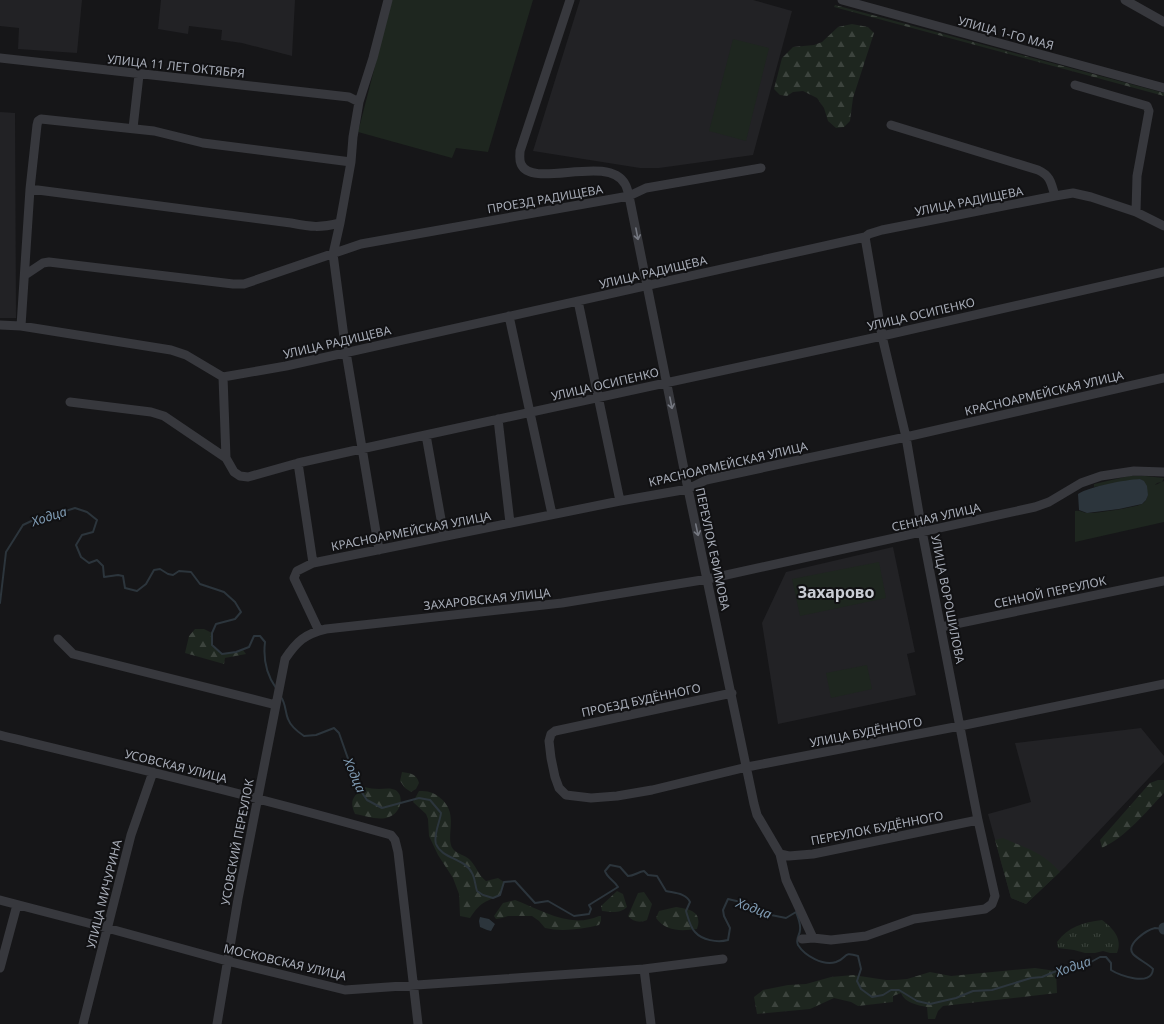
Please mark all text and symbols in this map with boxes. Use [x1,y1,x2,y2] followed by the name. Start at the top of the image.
[956,12,1056,54] street label: УЛИЦА 1-ГО МАЯ
[106,50,246,82] street label: УЛИЦА 11 ЛЕТ ОКТЯБРЯ
[486,180,605,218] street label: ПРОЕЗД РАДИЩЕВА
[913,182,1025,220] street label: УЛИЦА РАДИЩЕВА
[633,227,641,240] one-way arrow
[597,251,709,293] street label: УЛИЦА РАДИЩЕВА
[865,293,977,335] street label: УЛИЦА ОСИПЕНКО
[281,321,393,363] street label: УЛИЦА РАДИЩЕВА
[549,363,661,405] street label: УЛИЦА ОСИПЕНКО
[963,366,1125,420] street label: КРАСНОАРМЕЙСКАЯ УЛИЦА
[667,396,675,409] one-way arrow
[647,437,809,491] street label: КРАСНОАРМЕЙСКАЯ УЛИЦА
[692,486,734,612] street label: ПЕРЕУЛОК ЕФИМОВА
[890,498,983,536] street label: СЕННАЯ УЛИЦА
[28,502,70,530] water label: Ходца
[330,507,493,555] street label: КРАСНОАРМЕЙСКАЯ УЛИЦА
[694,523,702,536] one-way arrow
[927,533,969,665] street label: УЛИЦА ВОРОШИЛОВА
[992,572,1108,612] street label: СЕННОЙ ПЕРЕУЛОК
[798,581,874,603] district label: Захарово
[423,584,552,614] street label: ЗАХАРОВСКАЯ УЛИЦА
[580,679,702,721] street label: ПРОЕЗД БУДЁННОГО
[808,713,924,751] street label: УЛИЦА БУДЁННОГО
[123,745,229,787] street label: УСОВСКАЯ УЛИЦА
[339,754,371,796] water label: Ходца
[216,777,258,907] street label: УСОВСКИЙ ПЕРЕУЛОК
[809,807,945,849] street label: ПЕРЕУЛОК БУДЁННОГО
[82,837,126,950] street label: УЛИЦА МИЧУРИНА
[733,893,775,923] water label: Ходца
[222,940,349,985] street label: МОСКОВСКАЯ УЛИЦА
[1052,951,1094,981] water label: Ходца

